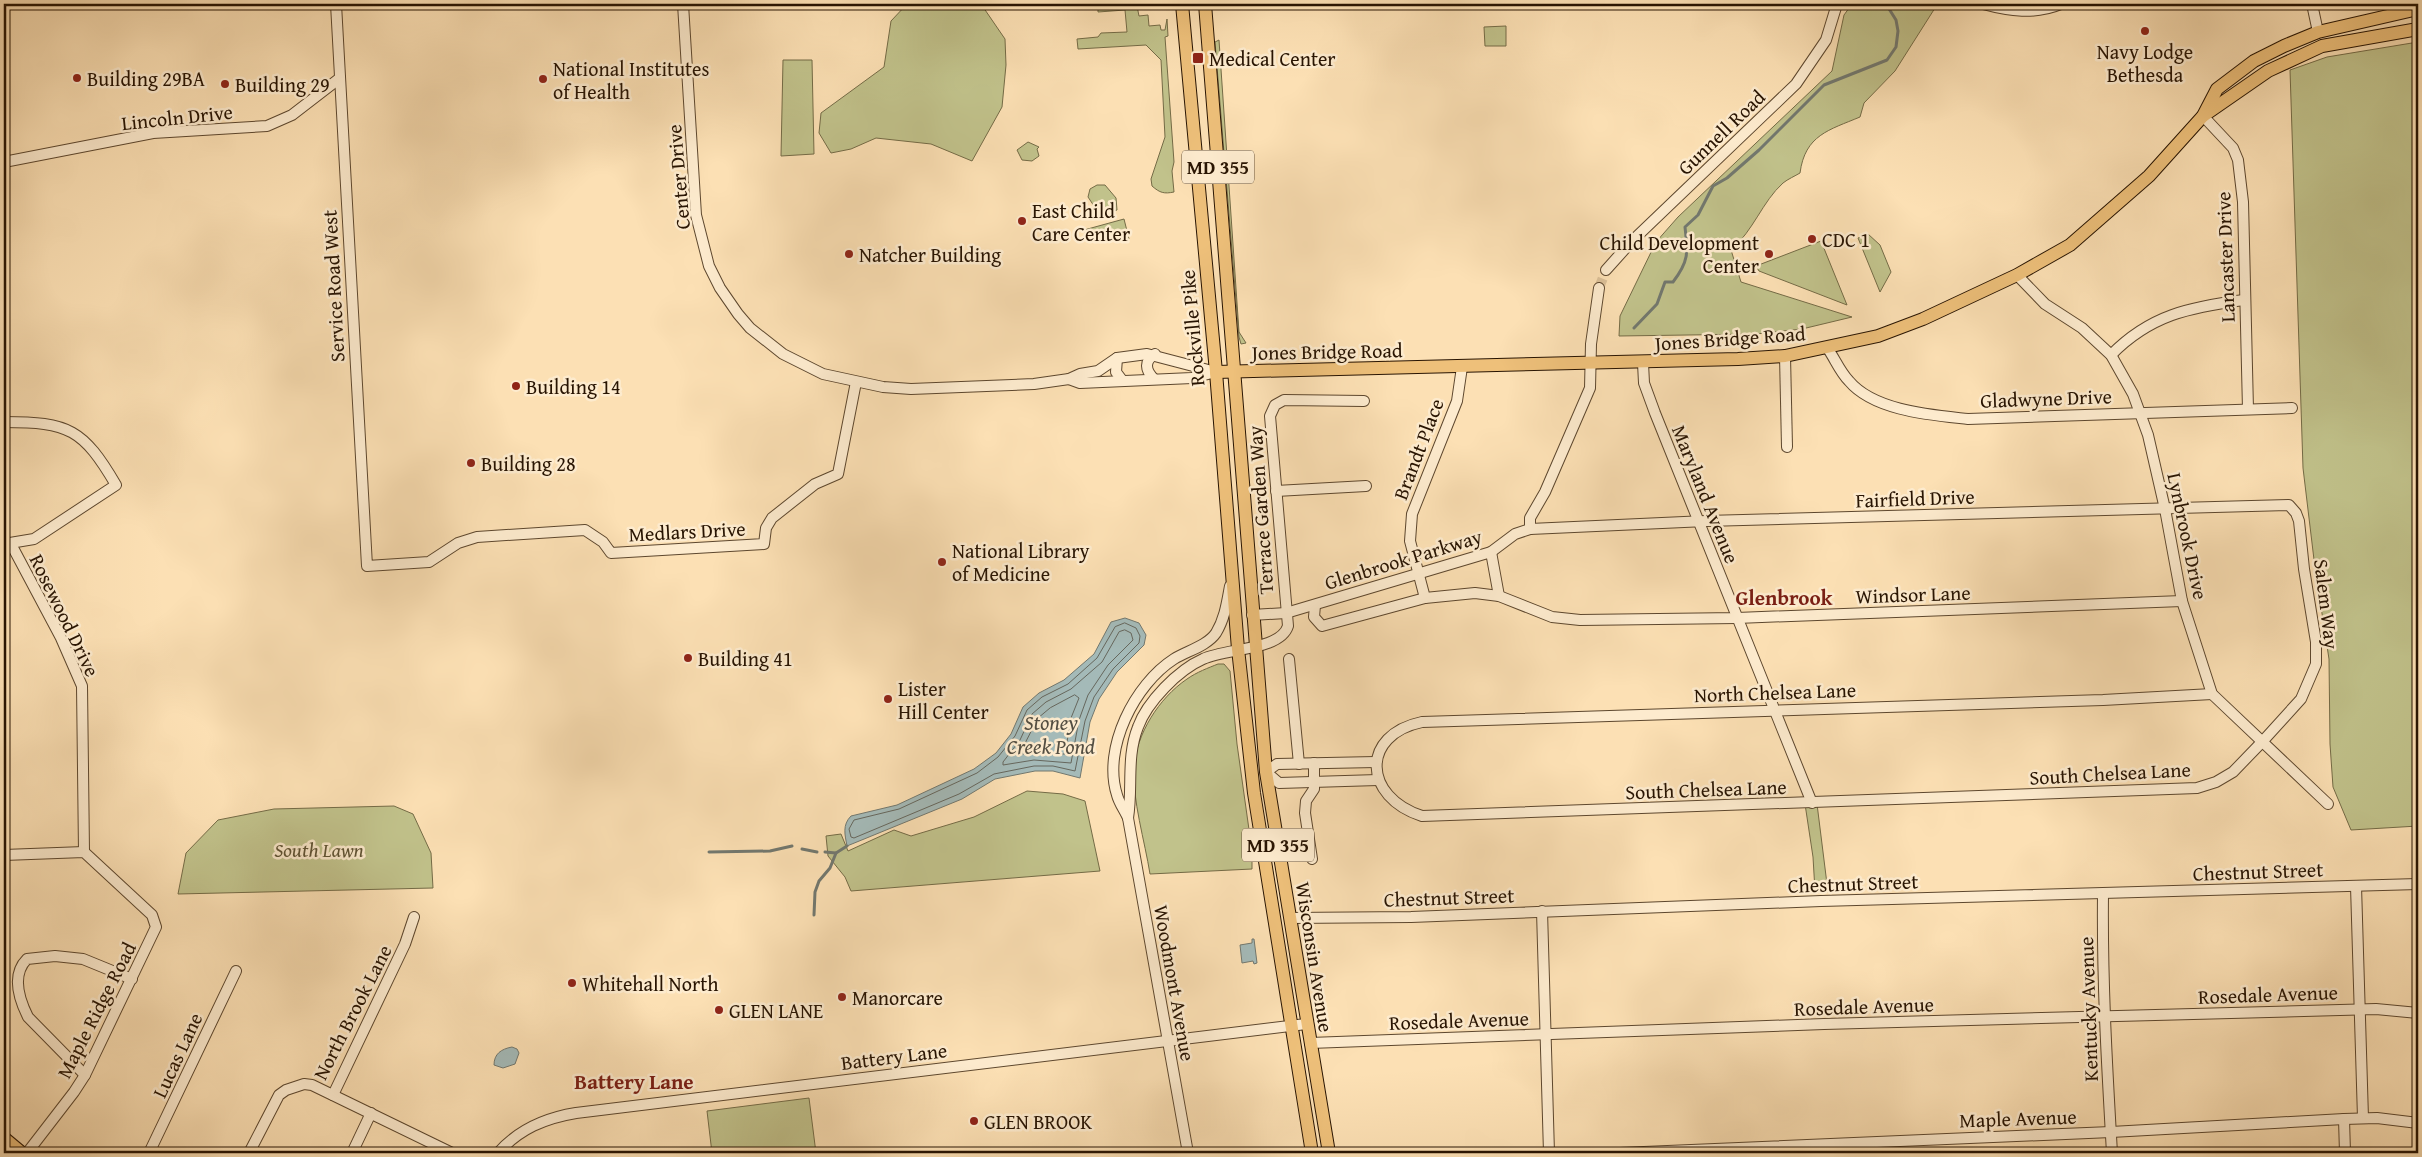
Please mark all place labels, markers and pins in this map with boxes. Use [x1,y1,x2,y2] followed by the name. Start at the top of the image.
[2139,25,2151,37] marker: Navy Lodge Bethesda
[2097,37,2193,89] place label: Navy Lodge Bethesda
[1209,44,1336,73] place label: Medical Center
[1191,51,1205,65] marker: Medical Center
[553,54,709,106] place label: National Institutes of Health
[87,64,205,93] place label: Building 29BA
[235,70,330,99] place label: Building 29
[71,72,83,84] marker: Building 29BA
[537,73,549,85] marker: National Institutes of Health
[219,78,231,90] marker: Building 29
[1032,196,1130,248] place label: East Child Care Center
[1016,215,1028,227] marker: East Child Care Center
[1822,225,1870,254] place label: CDC 1
[1600,228,1759,280] place label: Child Development Center
[1806,233,1818,245] marker: CDC 1
[859,240,1001,269] place label: Natcher Building
[843,248,855,260] marker: Natcher Building
[1763,248,1775,260] marker: Child Development Center
[526,372,621,401] place label: Building 14
[510,380,522,392] marker: Building 14
[481,449,576,478] place label: Building 28
[465,457,477,469] marker: Building 28
[952,536,1090,588] place label: National Library of Medicine
[936,556,948,568] marker: National Library of Medicine
[698,644,793,673] place label: Building 41
[682,652,694,664] marker: Building 41
[898,674,989,726] place label: Lister Hill Center
[882,693,894,705] marker: Lister Hill Center
[582,969,718,998] place label: Whitehall North
[566,977,578,989] marker: Whitehall North
[852,983,943,1012] place label: Manorcare
[836,991,848,1003] marker: Manorcare
[729,996,823,1025] place label: GLEN LANE
[713,1004,725,1016] marker: GLEN LANE
[984,1107,1092,1136] place label: GLEN BROOK
[968,1115,980,1127] marker: GLEN BROOK

